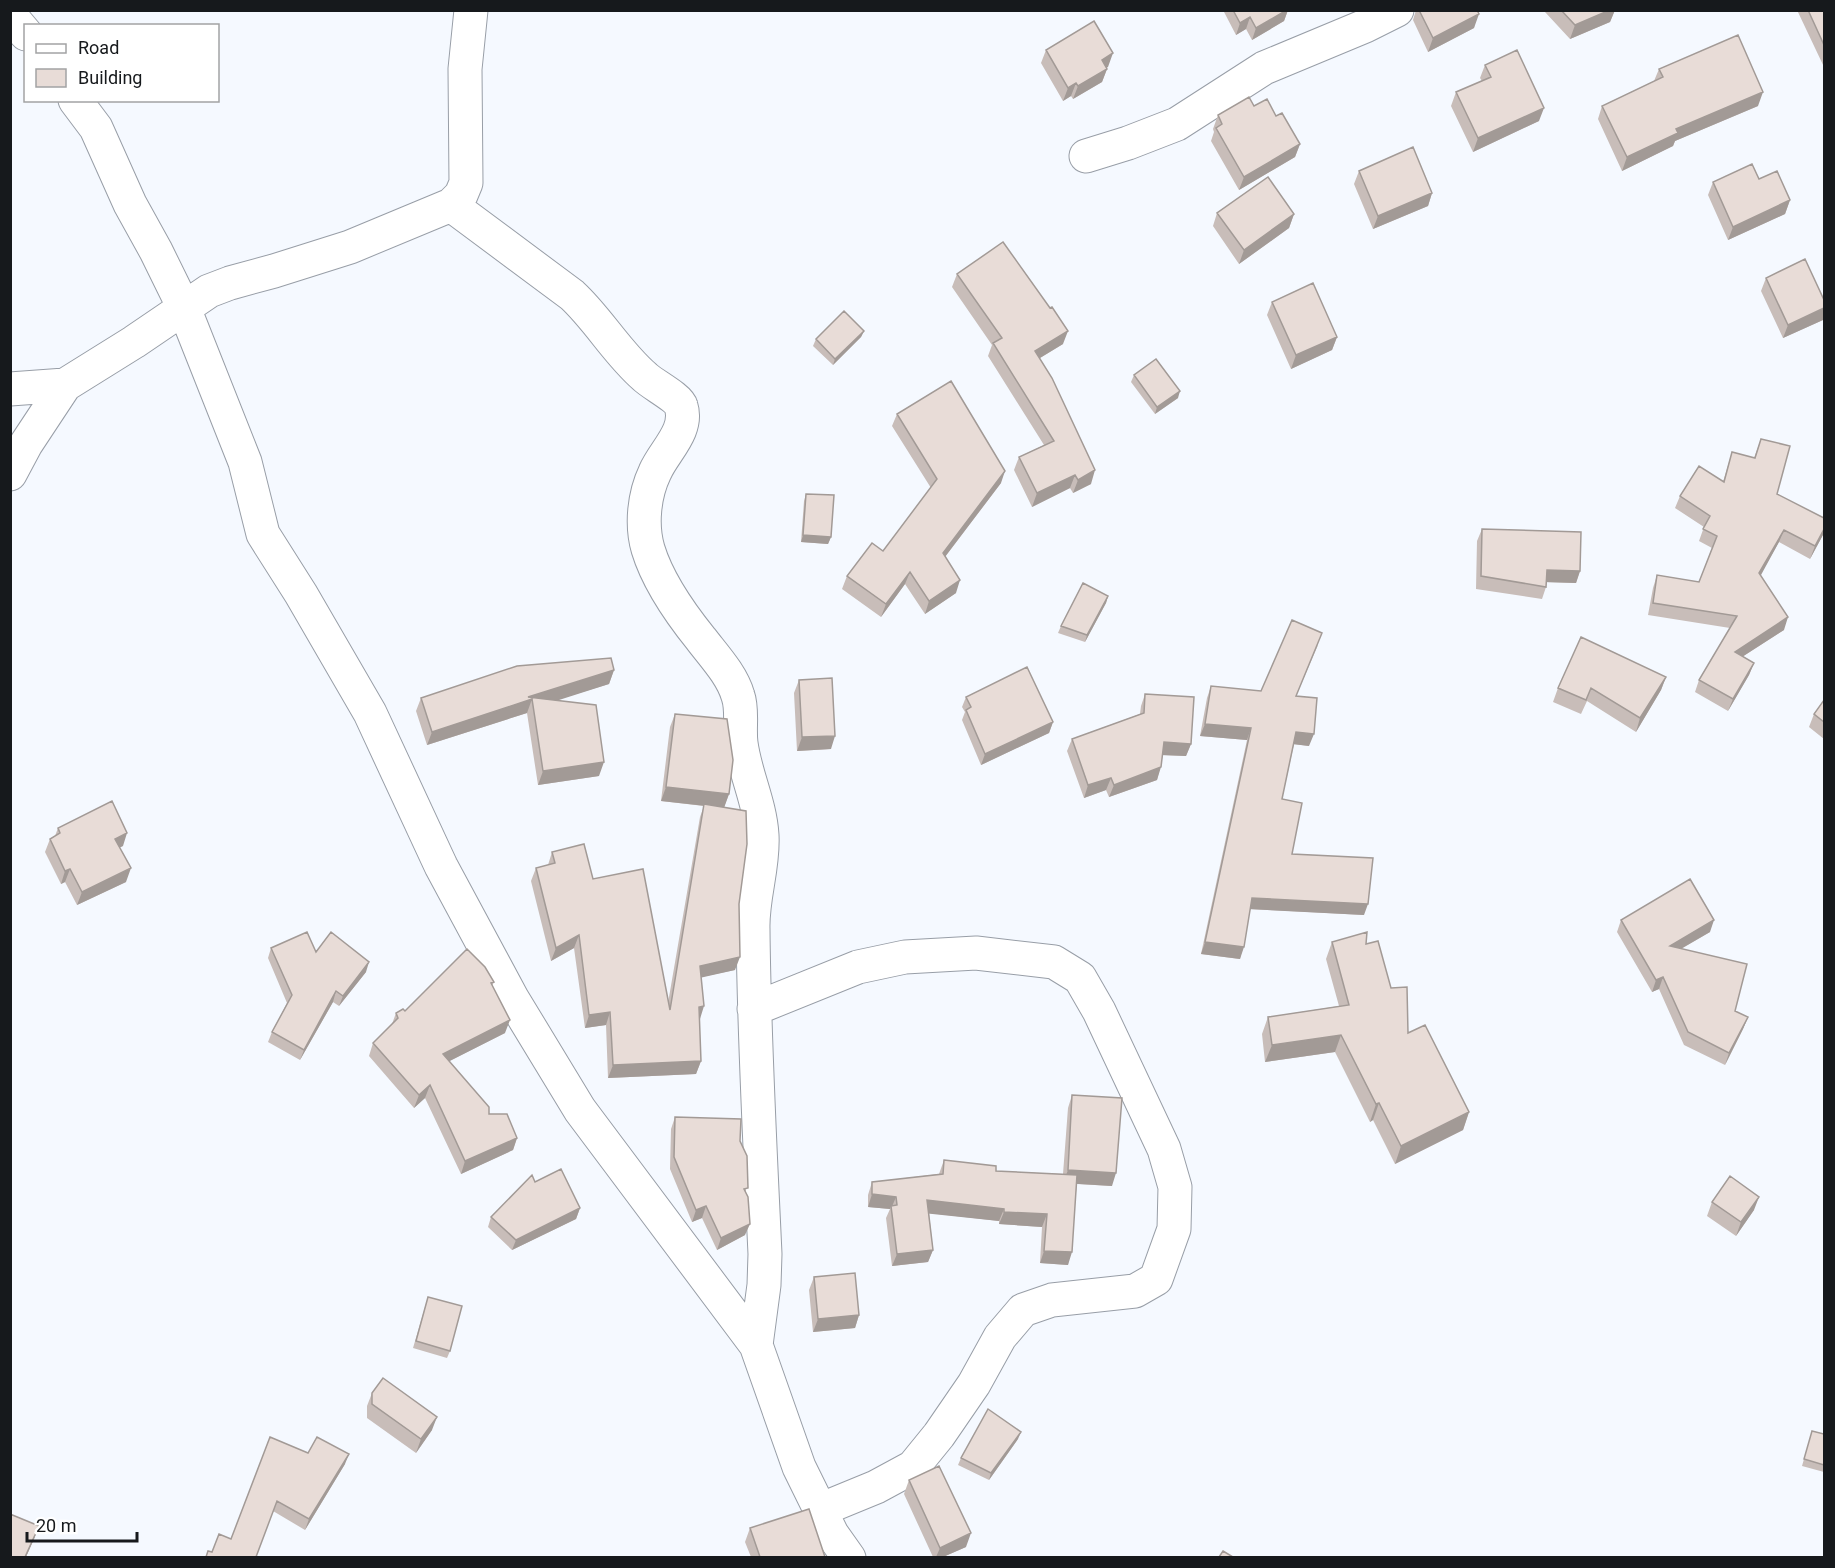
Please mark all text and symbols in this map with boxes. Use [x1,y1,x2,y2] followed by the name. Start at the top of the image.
[24,24,219,102] legend
[78,37,119,58] text: Road
[78,67,142,88] text: Building
[27,1505,136,1543] scale bar
[36,1515,76,1536] text: 20 m

